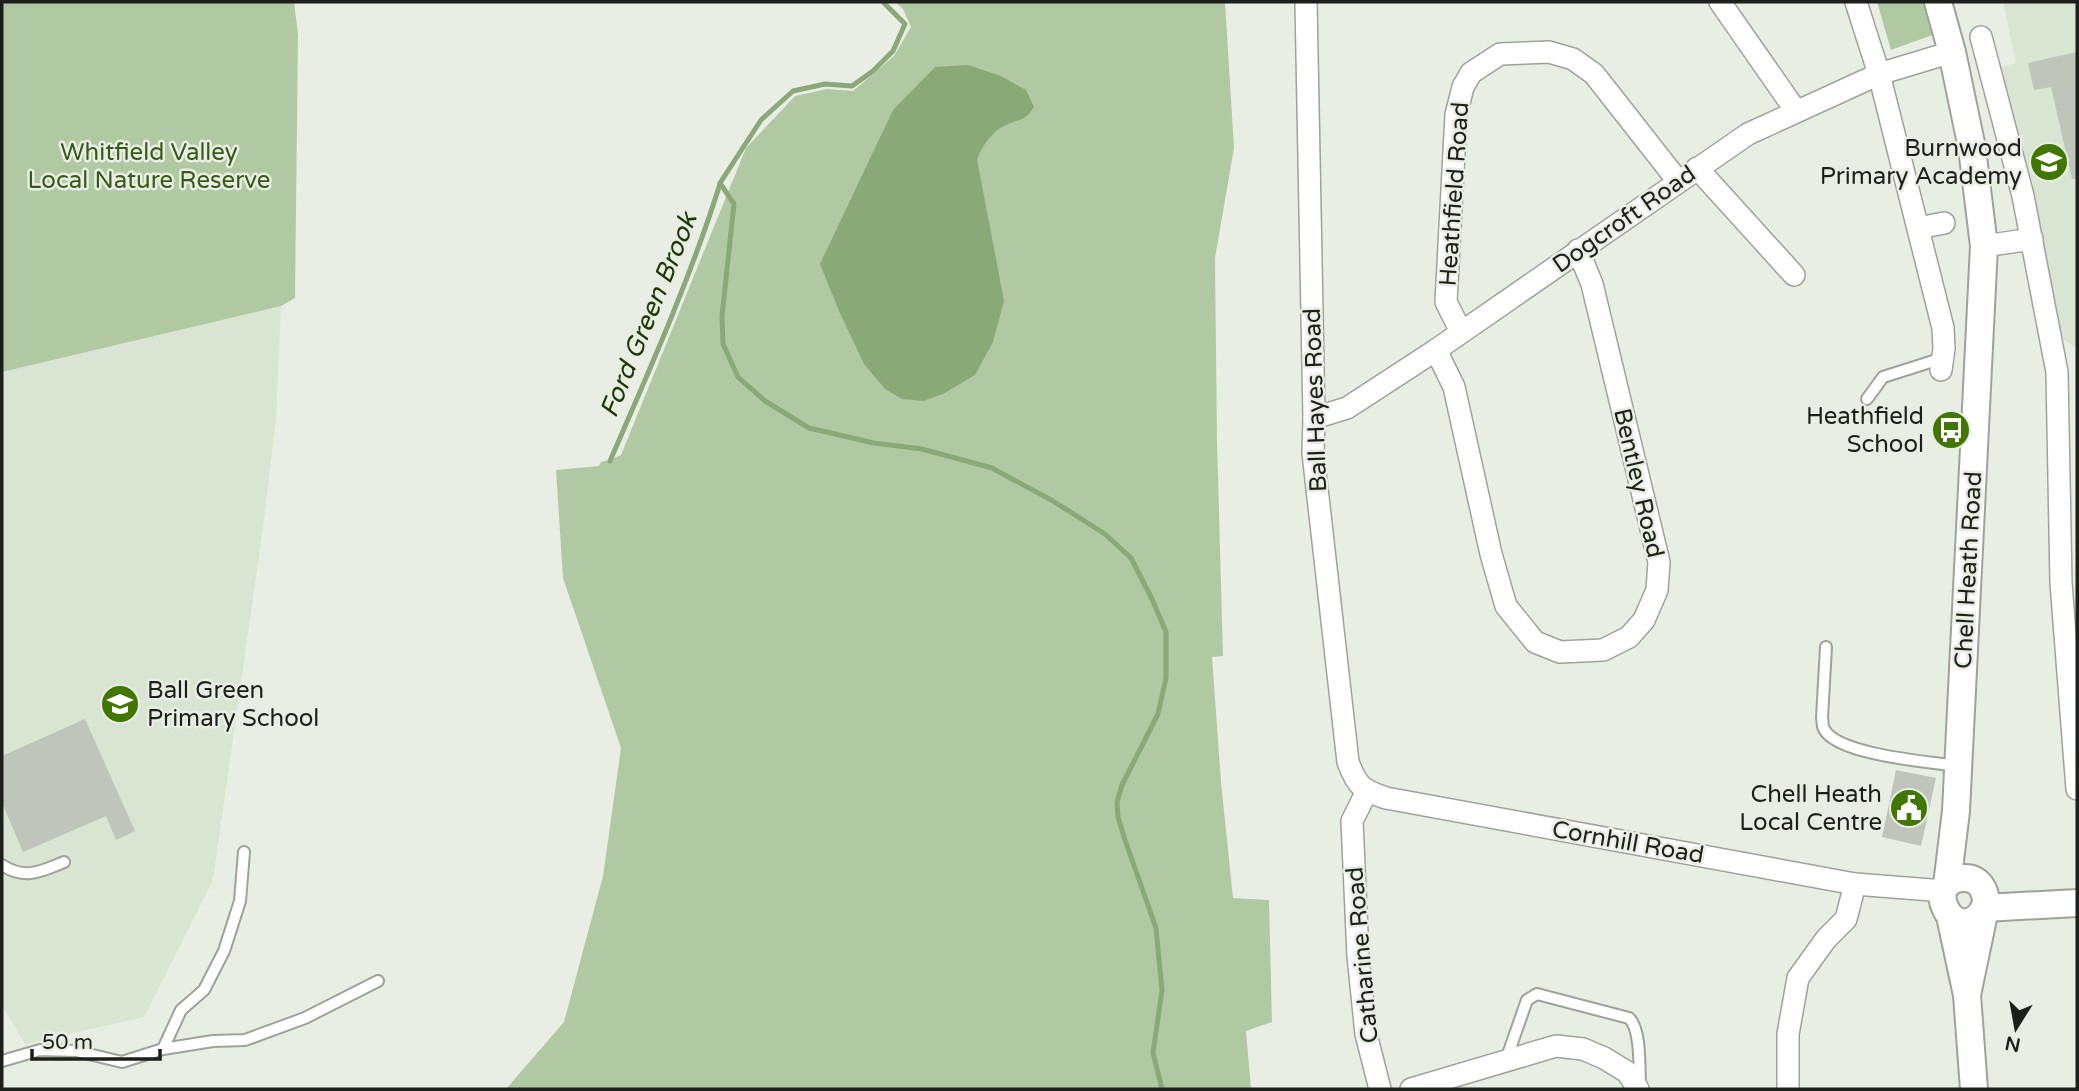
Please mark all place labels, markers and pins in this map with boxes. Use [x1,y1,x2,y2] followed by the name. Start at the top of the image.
[1820,134,2022,191] place label: Burnwood Primary Academy
[2028,141,2070,183] school or university icon: Burnwood Primary Academy
[1806,402,1924,459] place label: Heathfield School
[1930,409,1972,451] bus stop icon: Heathfield School
[147,676,319,733] place label: Ball Green Primary School
[99,683,141,725] school or university icon: Ball Green Primary School
[1739,780,1882,837] place label: Chell Heath Local Centre
[1888,787,1930,829] public building icon: Chell Heath Local Centre

